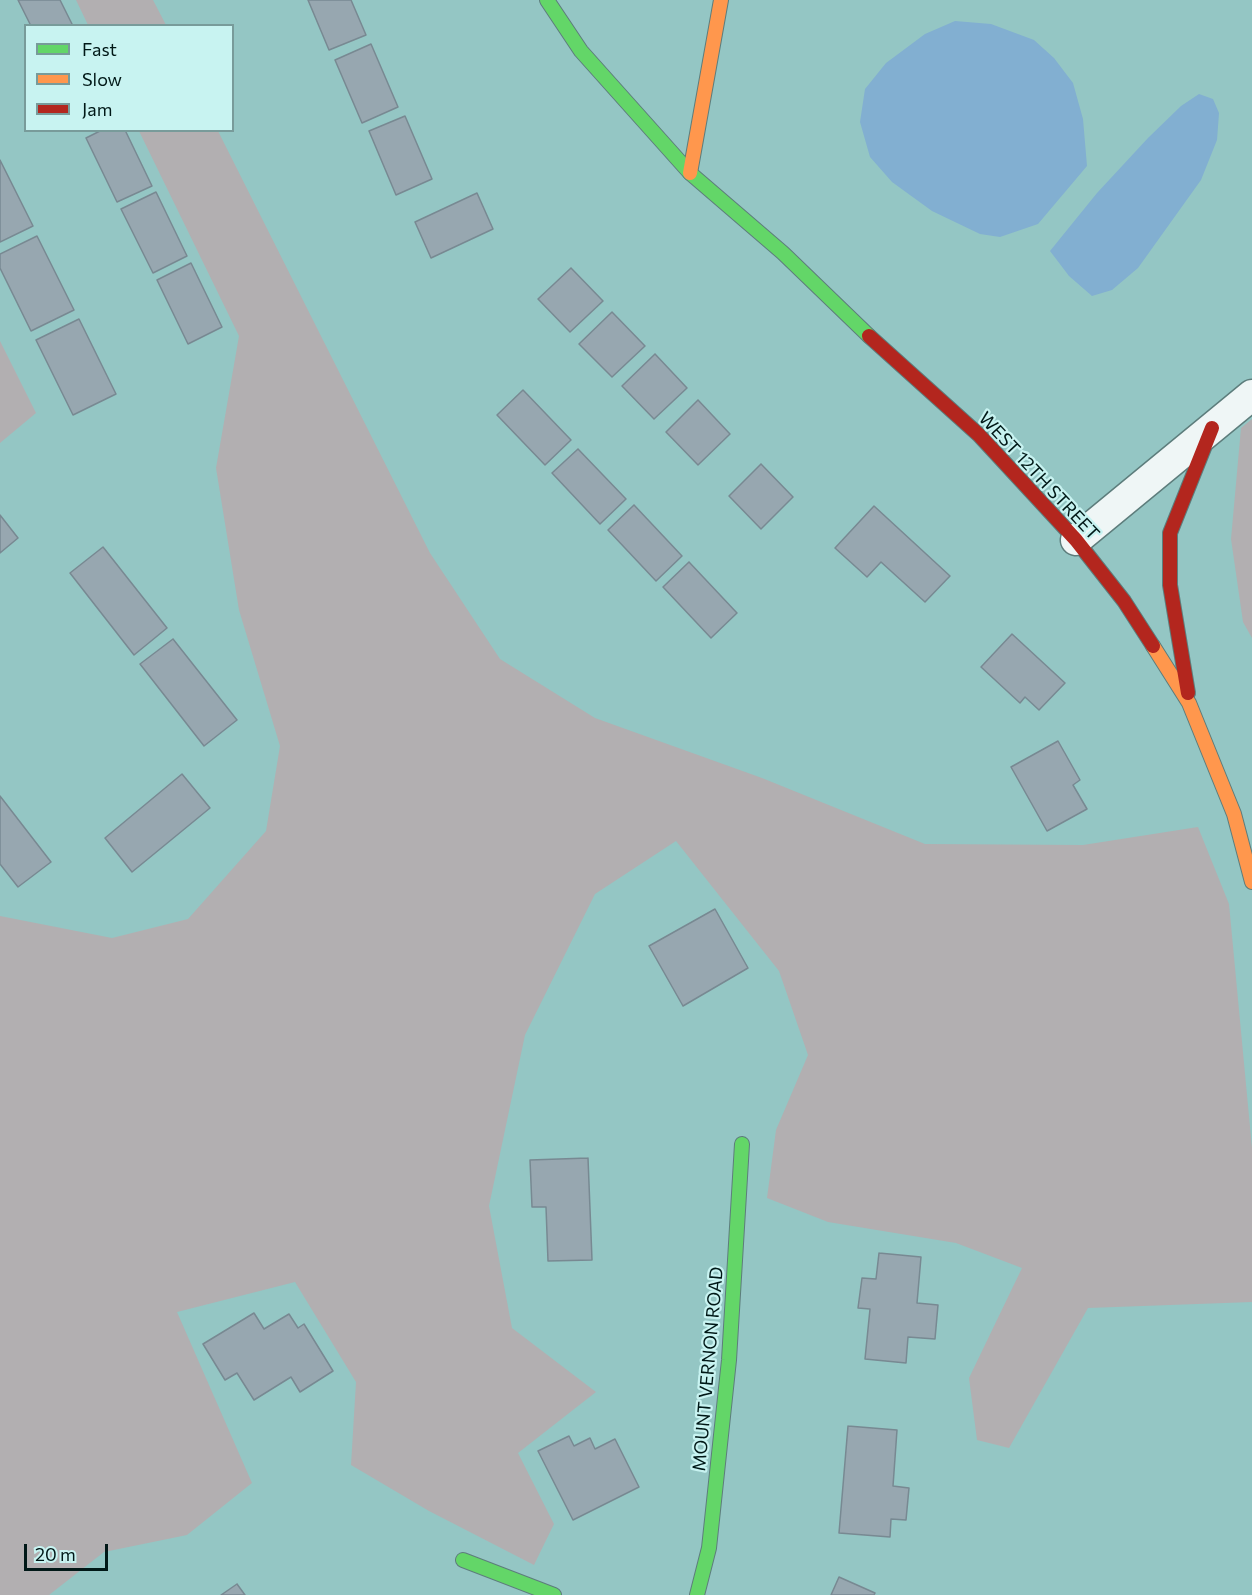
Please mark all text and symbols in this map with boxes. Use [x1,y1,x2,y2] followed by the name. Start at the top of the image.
[24,24,234,132] legend
[82,38,117,60] text: Fast
[82,68,122,90] text: Slow
[82,98,112,120] text: Jam
[974,407,1104,545] street label: WEST 12TH STREET
[688,1266,728,1472] street label: MOUNT VERNON ROAD
[27,1532,111,1570] scale bar
[35,1543,76,1565] text: 20 m

